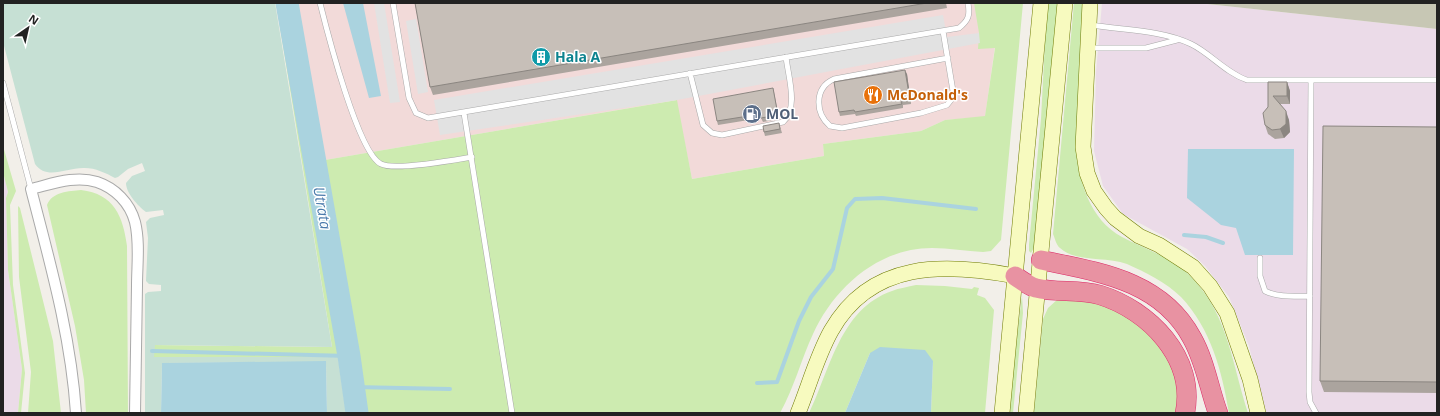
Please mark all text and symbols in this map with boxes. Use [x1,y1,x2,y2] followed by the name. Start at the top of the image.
[8,8,48,48] north arrow
[26,11,42,28] text: N
[530,46,552,68] building icon: Hala A
[555,47,601,66] place label: Hala A
[862,84,884,106] restaurant icon: McDonald's
[887,85,968,104] place label: McDonald's
[741,103,763,125] fuel station icon: MOL
[766,104,798,123] place label: MOL
[309,185,337,231] water label: Utrata

